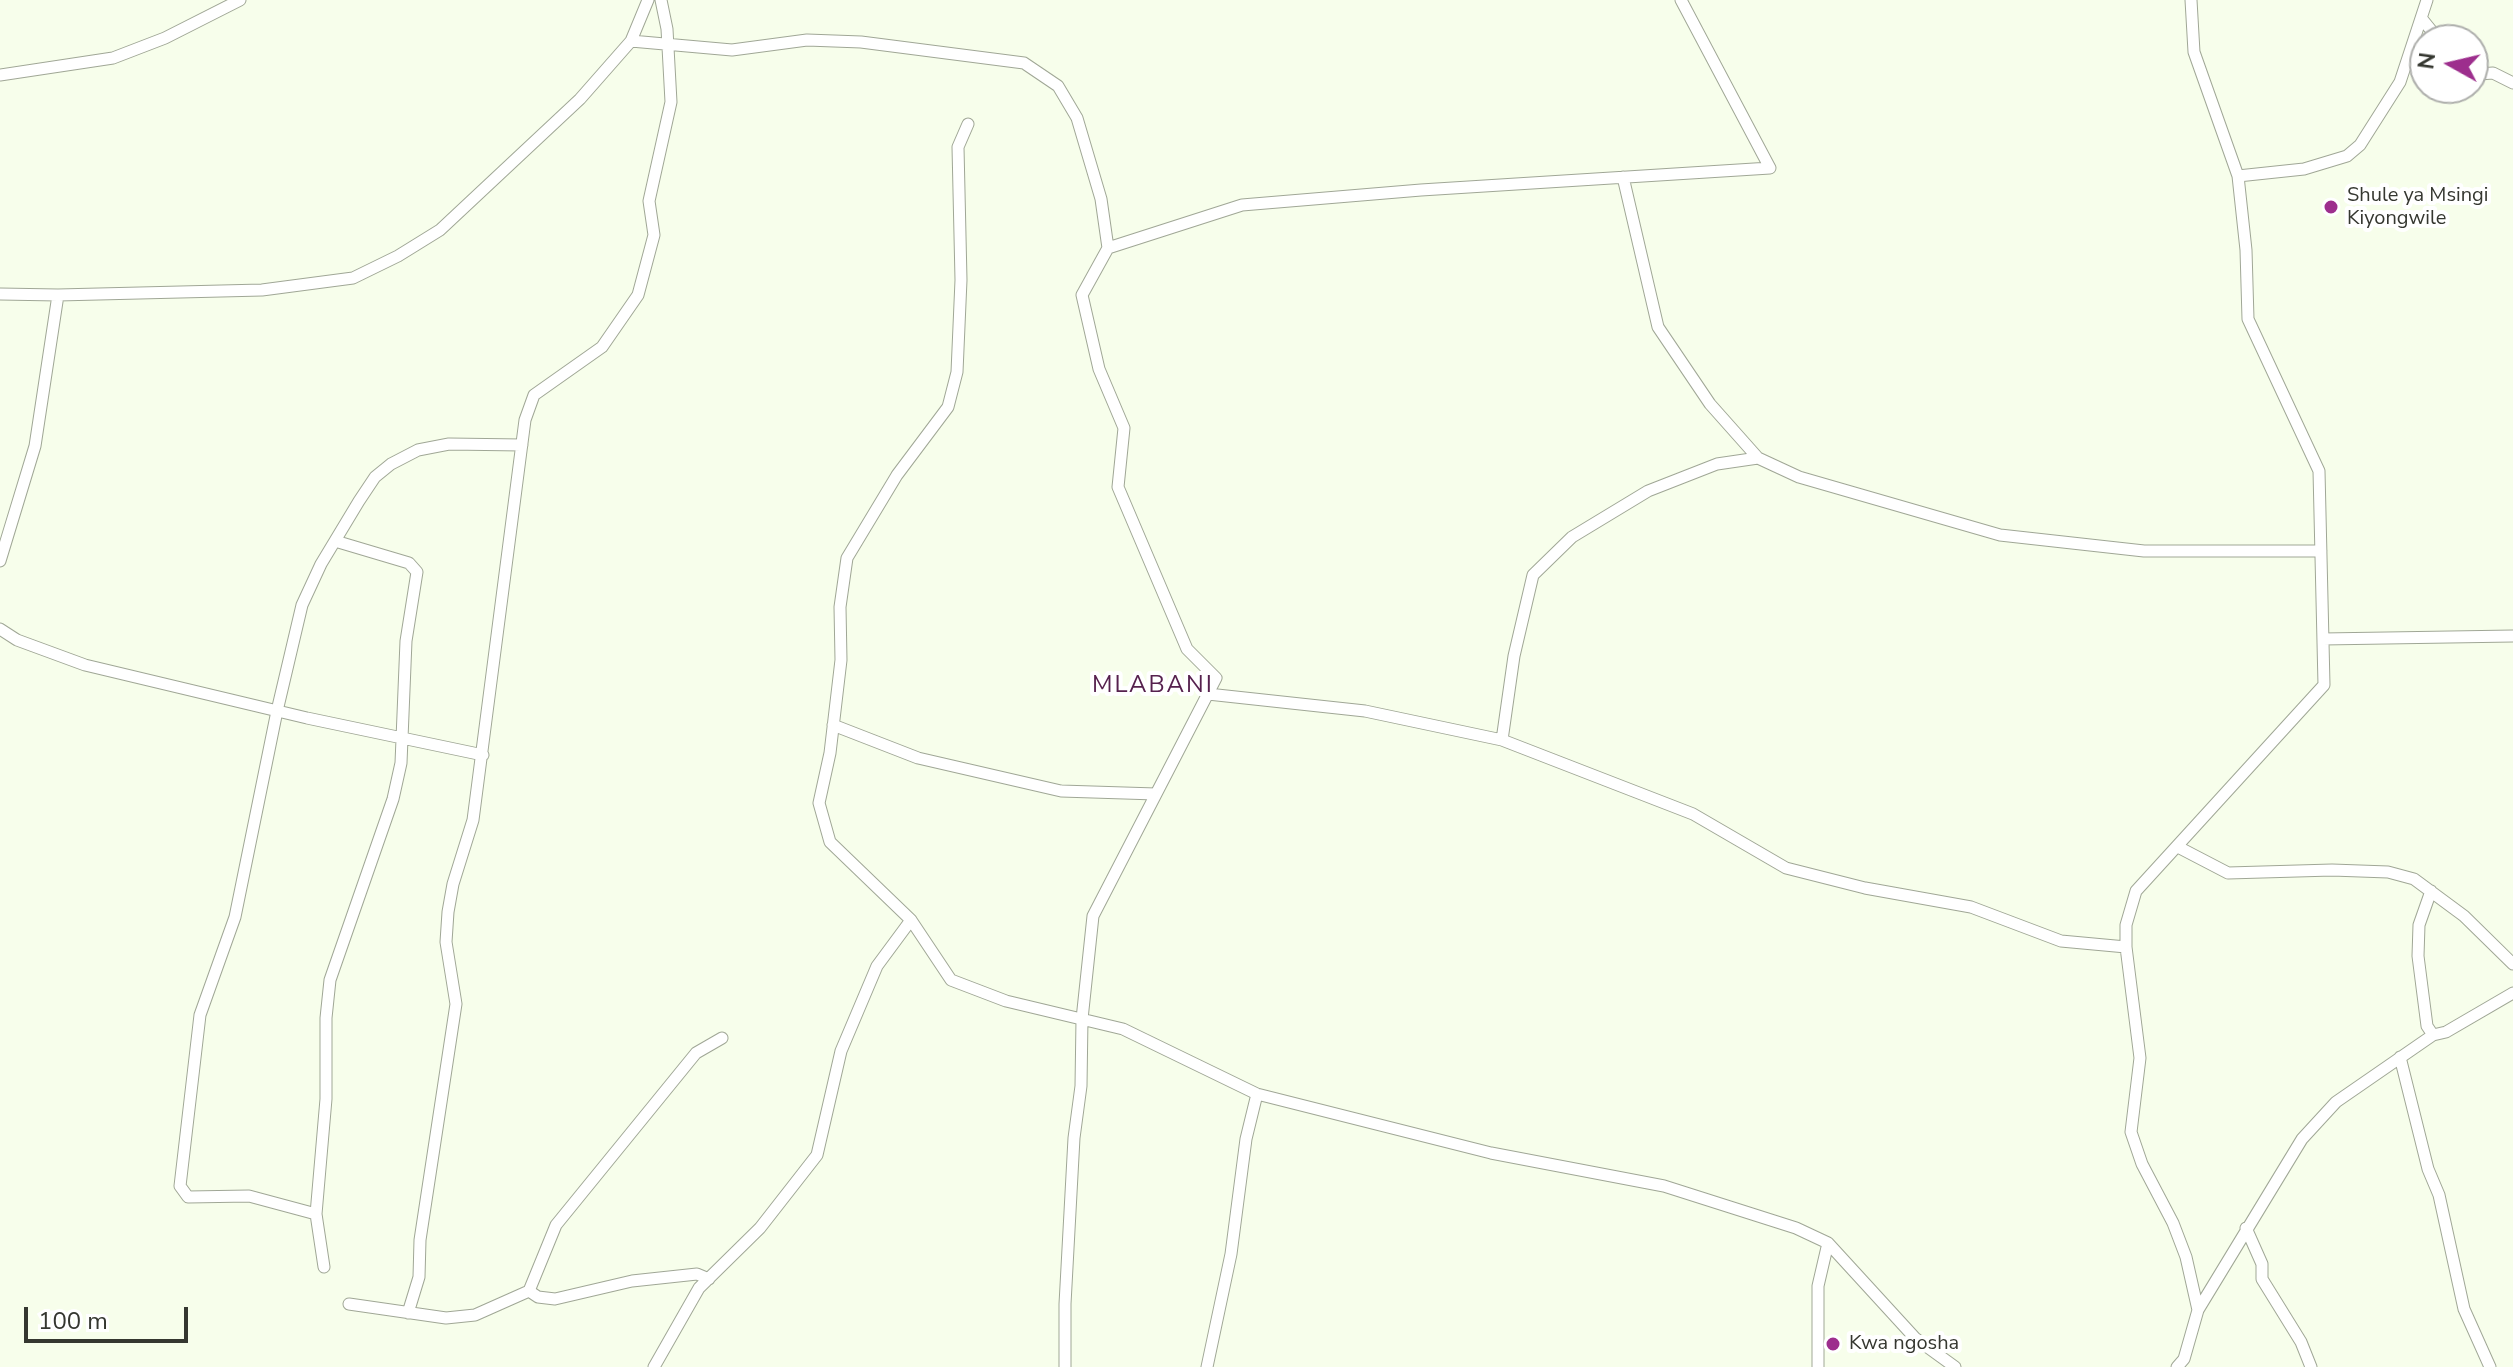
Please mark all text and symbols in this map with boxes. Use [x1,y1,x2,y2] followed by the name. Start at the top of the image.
[2409,24,2489,104] north arrow
[2411,51,2443,71] text: N
[2347,184,2488,231] place label: Shule ya Msingi Kiyongwile
[2322,198,2340,216] marker: Shule ya Msingi Kiyongwile
[1092,672,1214,700] district label: MLABANI
[28,1291,192,1341] scale bar
[38,1305,108,1337] text: 100 m
[1849,1332,1959,1356] place label: Kwa ngosha
[1824,1335,1842,1353] marker: Kwa ngosha

